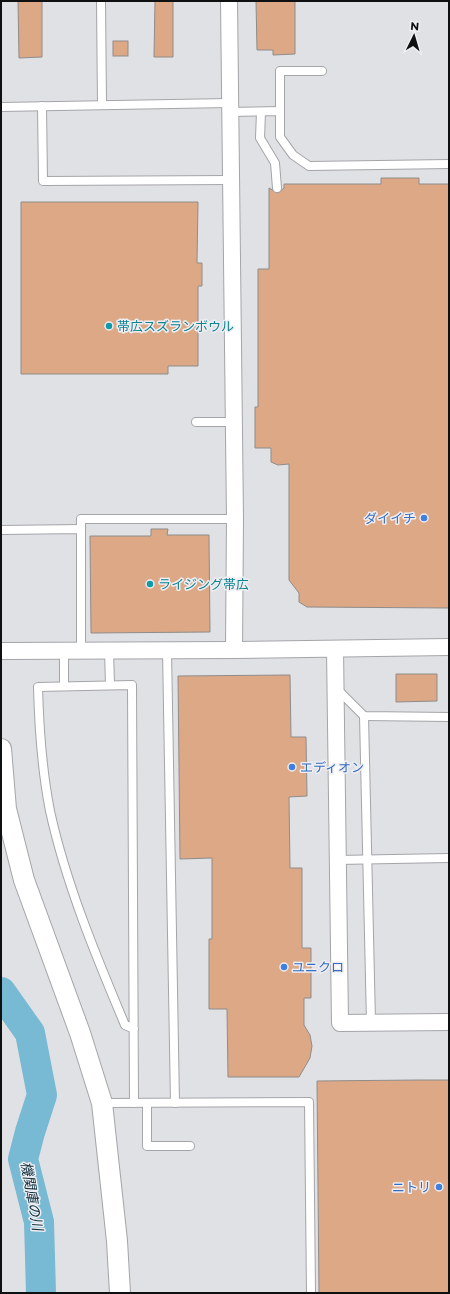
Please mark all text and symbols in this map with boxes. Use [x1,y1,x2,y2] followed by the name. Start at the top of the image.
[394,16,434,56] north arrow
[410,19,420,33] text: N
[117,318,234,334] place label: 帯広スズランボウル
[104,321,114,331] marker: 帯広スズランボウル
[364,510,416,526] place label: ダイイチ
[419,513,429,523] marker: ダイイチ
[158,576,249,592] place label: ライジング帯広
[145,579,155,589] marker: ライジング帯広
[300,759,364,775] place label: エディオン
[287,762,297,772] marker: エディオン
[292,959,344,975] place label: ユニクロ
[279,962,289,972] marker: ユニクロ
[17,1160,47,1234] water label: 機関庫の川
[392,1179,431,1195] place label: ニトリ
[434,1182,444,1192] marker: ニトリ

